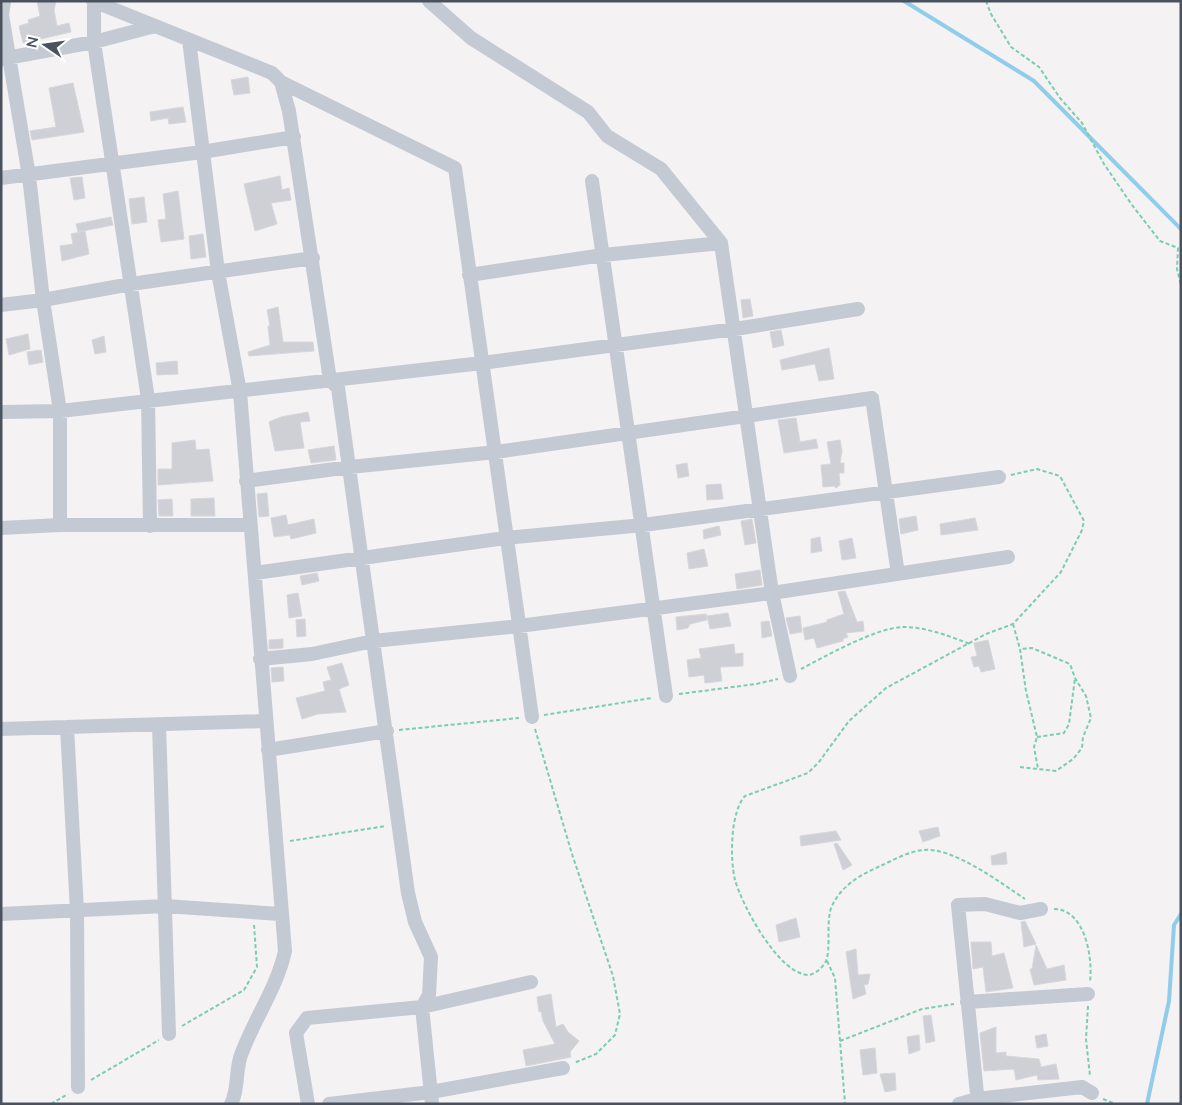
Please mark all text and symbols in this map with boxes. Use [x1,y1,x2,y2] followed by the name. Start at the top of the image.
[20,20,70,70] north arrow
[22,35,41,49] text: N

